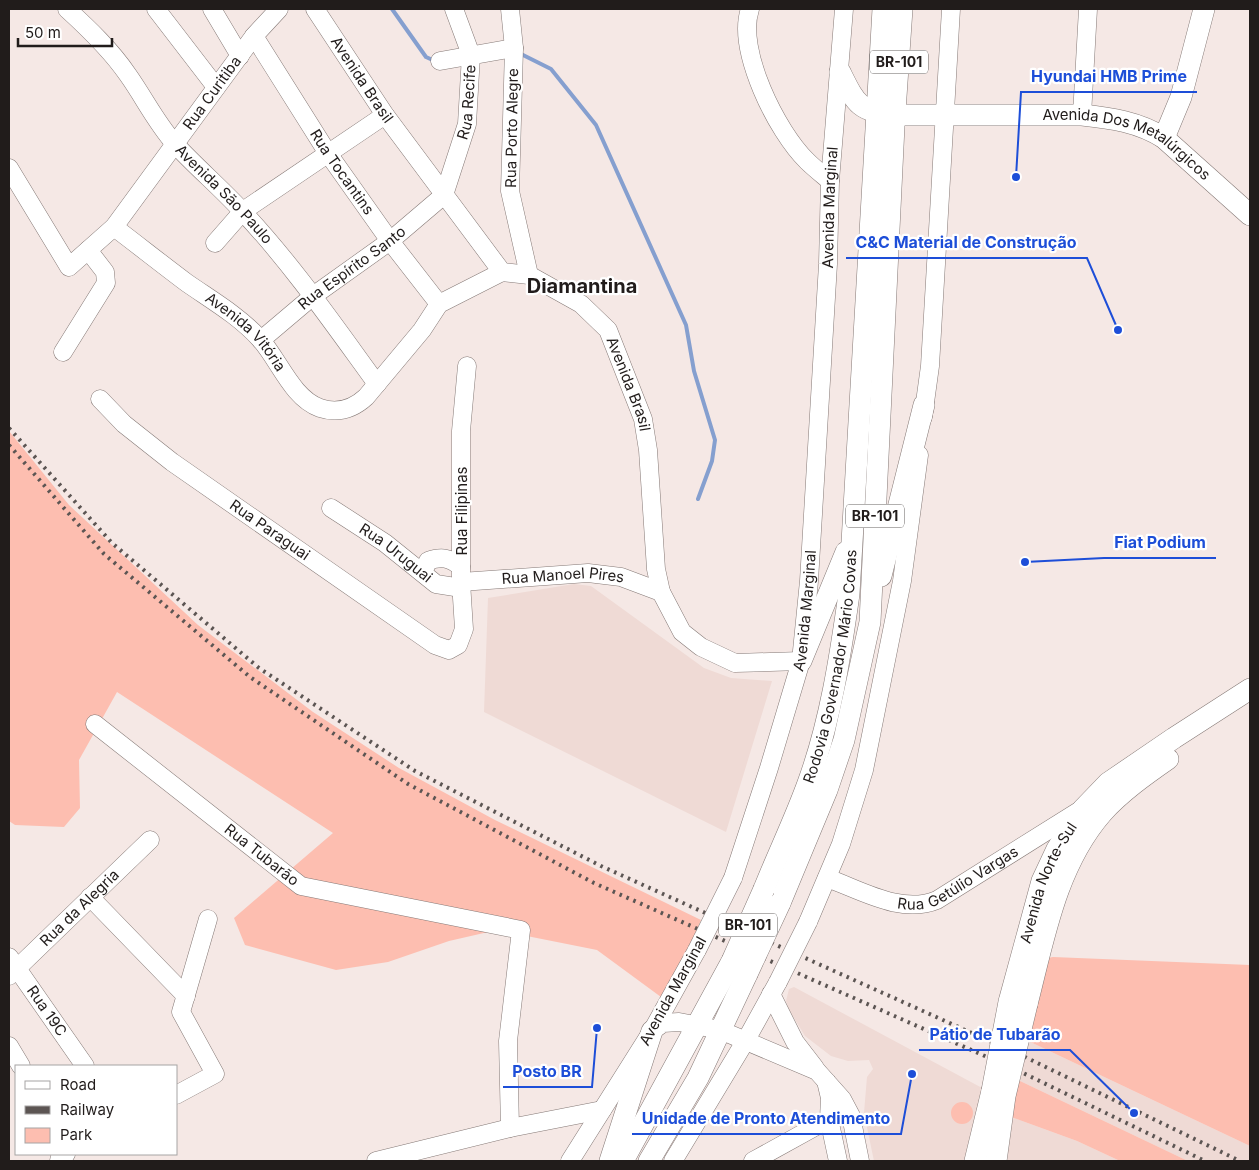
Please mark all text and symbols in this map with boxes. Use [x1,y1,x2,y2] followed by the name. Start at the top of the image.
[18,15,111,47] scale bar
[25,23,61,42] text: 50 m
[327,33,398,127] street label: Avenida Brasil
[870,51,928,74] road number: BR-101
[178,52,245,133] street label: Rua Curitiba
[1021,61,1197,92] callout: Hyundai HMB Prime
[453,64,479,142] street label: Rua Recife
[1031,66,1187,86] text: Hyundai HMB Prime
[501,68,522,188] street label: Rua Porto Alegre
[1042,105,1215,184] street label: Avenida Dos Metalúrgicos
[306,125,379,218] street label: Rua Tocantins
[172,140,277,248] street label: Avenida São Paulo
[818,146,842,269] street label: Avenida Marginal
[294,222,409,314] street label: Rua Espírito Santo
[846,227,1087,258] callout: C&C Material de Construção
[855,232,1077,252] text: C&C Material de Construção
[527,274,637,298] district label: Diamantina
[202,288,290,375] street label: Avenida Vitória
[603,334,655,432] street label: Avenida Brasil
[452,466,471,555] street label: Rua Filipinas
[226,495,314,564] street label: Rua Paraguai
[846,504,904,528] road number: BR-101
[356,519,437,586] street label: Rua Uruguai
[1104,527,1216,558] callout: Fiat Podium
[1114,532,1206,552] text: Fiat Podium
[788,549,820,673] street label: Avenida Marginal
[799,549,861,786] street label: Rodovia Governador Mário Covas
[501,563,625,588] street label: Rua Manoel Pires
[1015,818,1081,945] street label: Avenida Norte-Sul
[221,820,303,890] street label: Rua Tubarão
[896,841,1022,914] street label: Rua Getúlio Vargas
[36,865,123,950] street label: Rua da Alegria
[719,914,777,936] road number: BR-101
[635,933,710,1049] street label: Avenida Marginal
[23,982,71,1040] street label: Rua 19C
[919,1019,1070,1050] callout: Pátio de Tubarão
[929,1024,1061,1044] text: Pátio de Tubarão
[503,1056,592,1087] callout: Posto BR
[512,1061,582,1081] text: Posto BR
[15,1065,178,1155] legend
[60,1075,96,1094] text: Road
[60,1100,115,1119] text: Railway
[632,1103,901,1134] callout: Unidade de Pronto Atendimento
[642,1108,890,1128] text: Unidade de Pronto Atendimento
[60,1125,93,1144] text: Park

